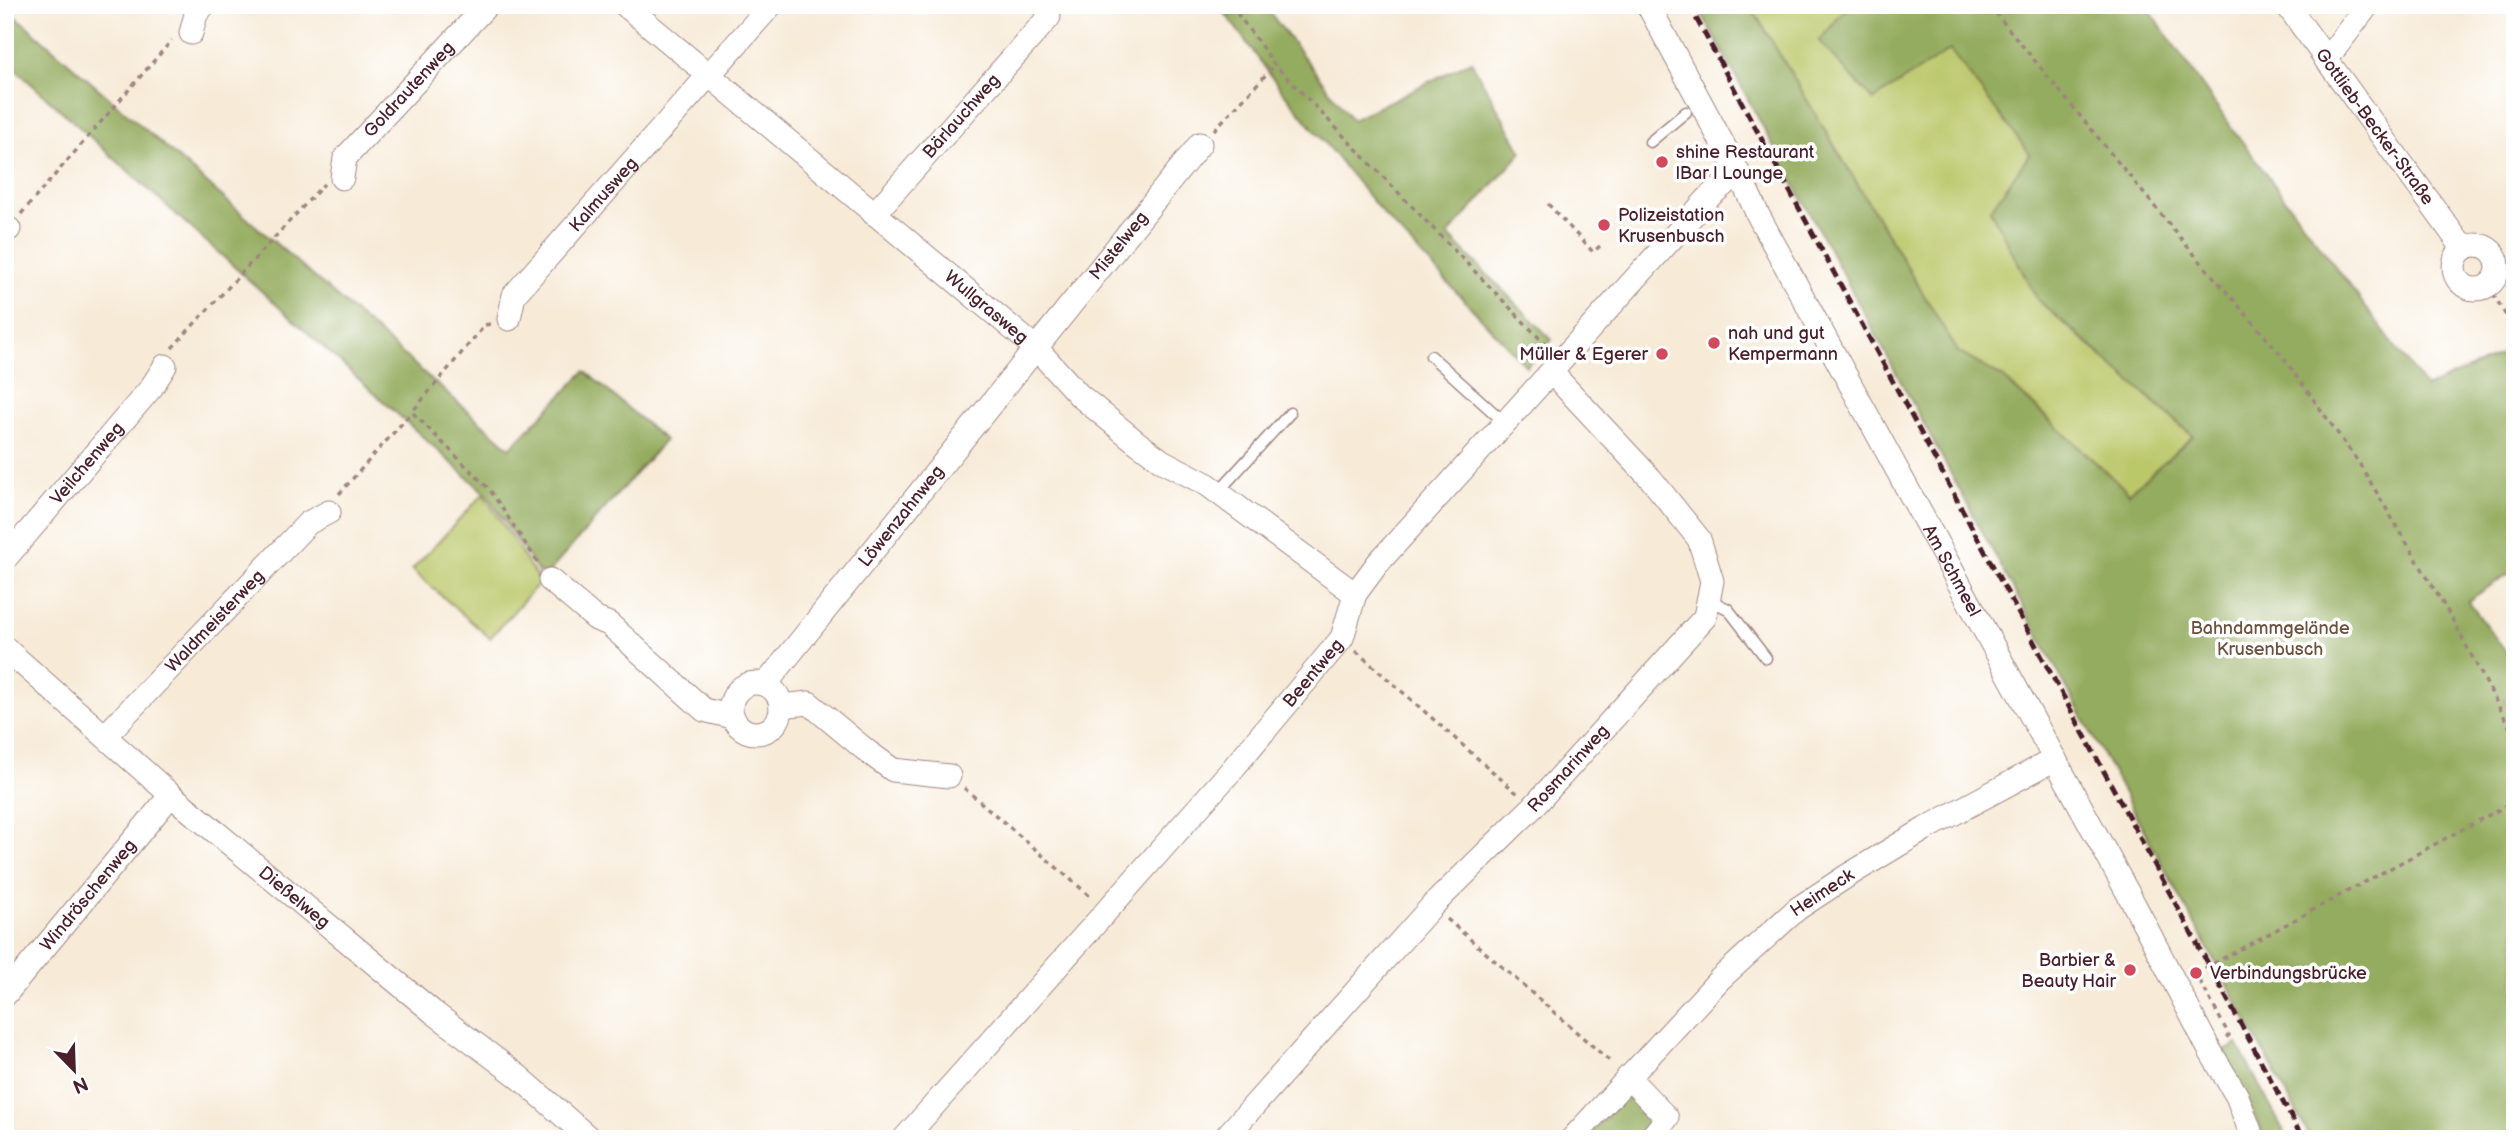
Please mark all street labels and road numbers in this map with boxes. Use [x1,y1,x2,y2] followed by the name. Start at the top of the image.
[359,37,458,142] street label: Goldrautenweg
[2311,44,2439,209] street label: Gottlieb-Becker-Straße
[918,70,1004,163] street label: Bärlauchweg
[565,153,642,236] street label: Kalmusweg
[1085,207,1152,284] street label: Mistelweg
[940,266,1033,348] street label: Wullgrasweg
[46,418,128,509] street label: Veilchenweg
[854,461,948,571] street label: Löwenzahnweg
[1918,521,1985,620] street label: Am Schmeel
[161,565,268,677] street label: Waldmeisterweg
[1278,635,1347,711] street label: Beentweg
[1523,720,1613,816] street label: Rosmarinweg
[36,835,140,955] street label: Windröschenweg
[255,862,334,933] street label: Dießelweg
[1786,864,1858,921] street label: Heimeck

